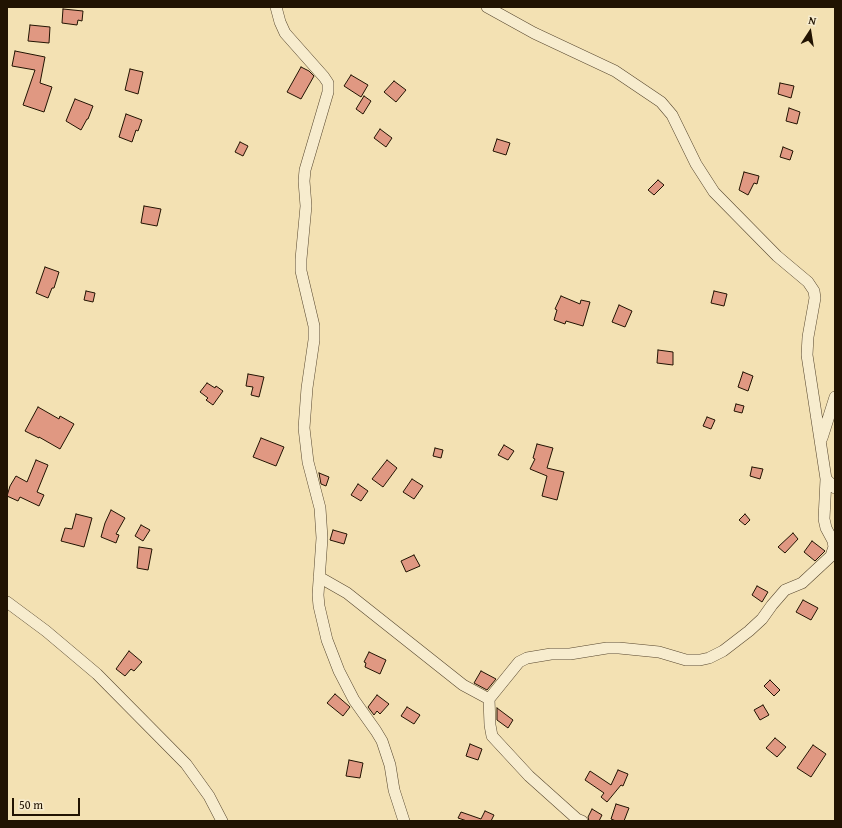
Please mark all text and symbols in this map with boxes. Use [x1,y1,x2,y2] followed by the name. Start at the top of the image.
[790,12,830,52] north arrow
[807,12,818,29] text: N
[14,790,82,816] scale bar
[19,796,43,813] text: 50 m

